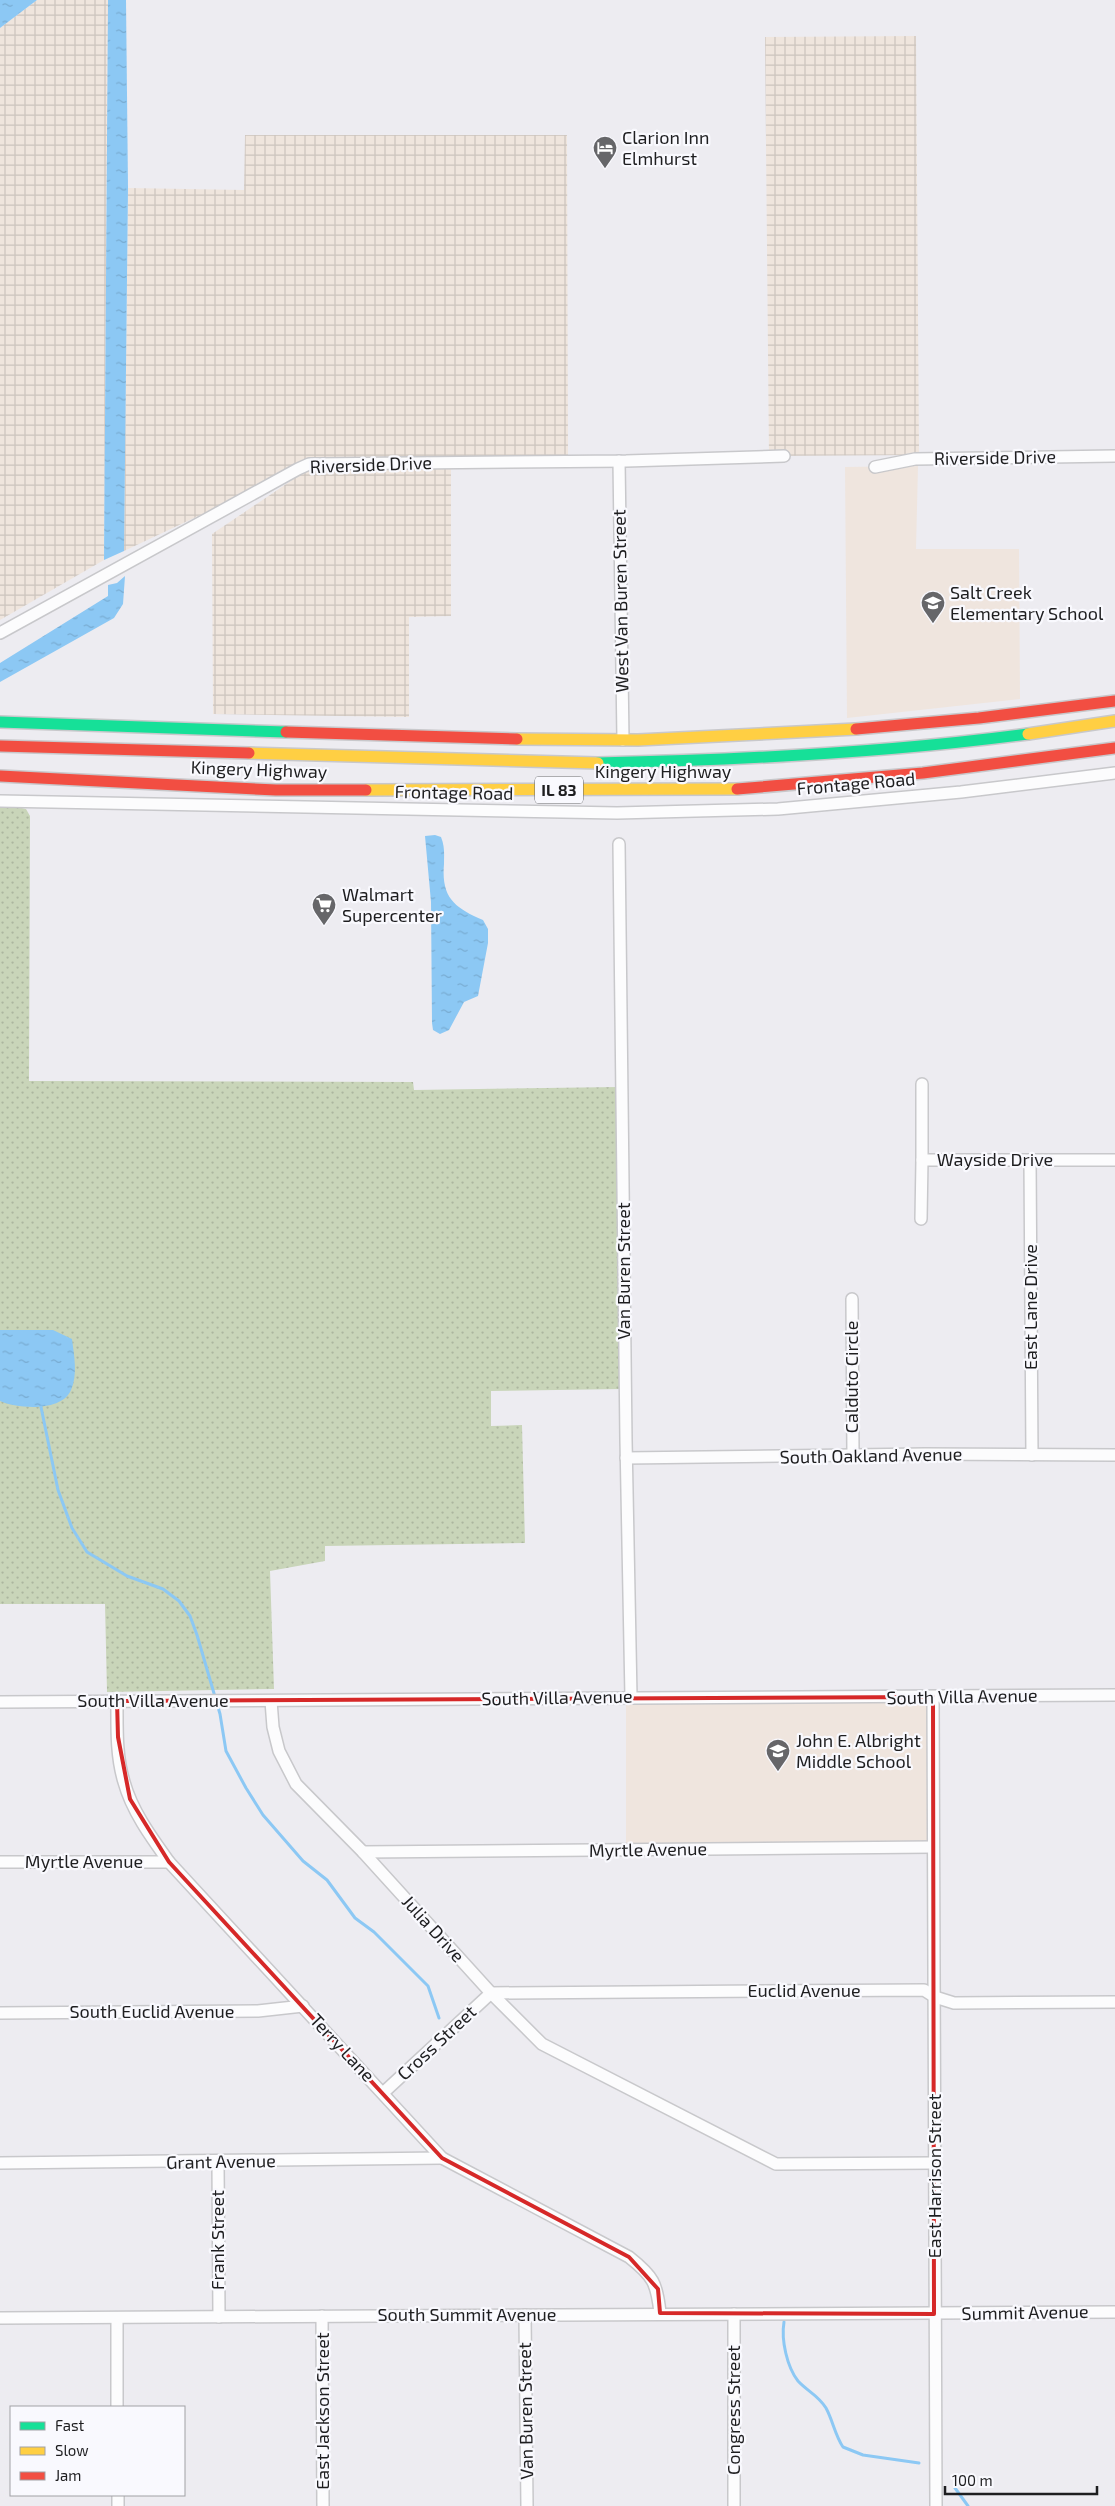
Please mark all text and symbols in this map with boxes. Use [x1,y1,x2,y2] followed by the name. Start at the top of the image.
[622,126,710,169] place label: Clarion Inn Elmhurst
[592,135,618,169] hotel icon: Clarion Inn Elmhurst
[934,445,1056,469] street label: Riverside Drive
[309,451,432,477] street label: Riverside Drive
[607,509,633,693] street label: West Van Buren Street
[950,581,1104,624] place label: Salt Creek Elementary School
[920,590,946,624] school or university icon: Salt Creek Elementary School
[190,756,328,782] street label: Kingery Highway
[595,760,732,782] street label: Kingery Highway
[796,767,916,799] street label: Frontage Road
[535,776,583,804] road number: IL 83
[394,780,514,804] street label: Frontage Road
[342,883,442,926] place label: Walmart Supercenter
[311,892,337,926] supermarket icon: Walmart Supercenter
[937,1148,1053,1170] street label: Wayside Drive
[612,1202,634,1340] street label: Van Buren Street
[1019,1244,1041,1370] street label: East Lane Drive
[840,1321,862,1433] street label: Calduto Circle
[779,1442,963,1468] street label: South Oakland Avenue
[886,1684,1038,1708] street label: South Villa Avenue
[481,1685,633,1709] street label: South Villa Avenue
[77,1689,229,1711] street label: South Villa Avenue
[796,1729,921,1772] place label: John E. Albright Middle School
[765,1738,791,1772] school or university icon: John E. Albright Middle School
[589,1837,707,1861] street label: Myrtle Avenue
[25,1850,143,1872] street label: Myrtle Avenue
[398,1890,470,1966] street label: Julia Drive
[747,1979,861,2001] street label: Euclid Avenue
[69,2000,235,2022] street label: South Euclid Avenue
[392,2000,480,2084] street label: Cross Street
[306,2009,380,2086] street label: Terry Lane
[923,2094,945,2258] street label: East Harrison Street
[166,2149,276,2173] street label: Grant Avenue
[206,2190,228,2290] street label: Frank Street
[961,2300,1089,2324] street label: Summit Avenue
[377,2303,557,2325] street label: South Summit Avenue
[311,2332,333,2490] street label: East Jackson Street
[513,2342,537,2480] street label: Van Buren Street
[722,2345,744,2475] street label: Congress Street
[10,2406,185,2496] legend
[55,2416,85,2434] text: Fast
[55,2441,89,2459] text: Slow
[945,2464,1098,2496] scale bar
[55,2466,81,2484] text: Jam
[952,2471,993,2489] text: 100 m

